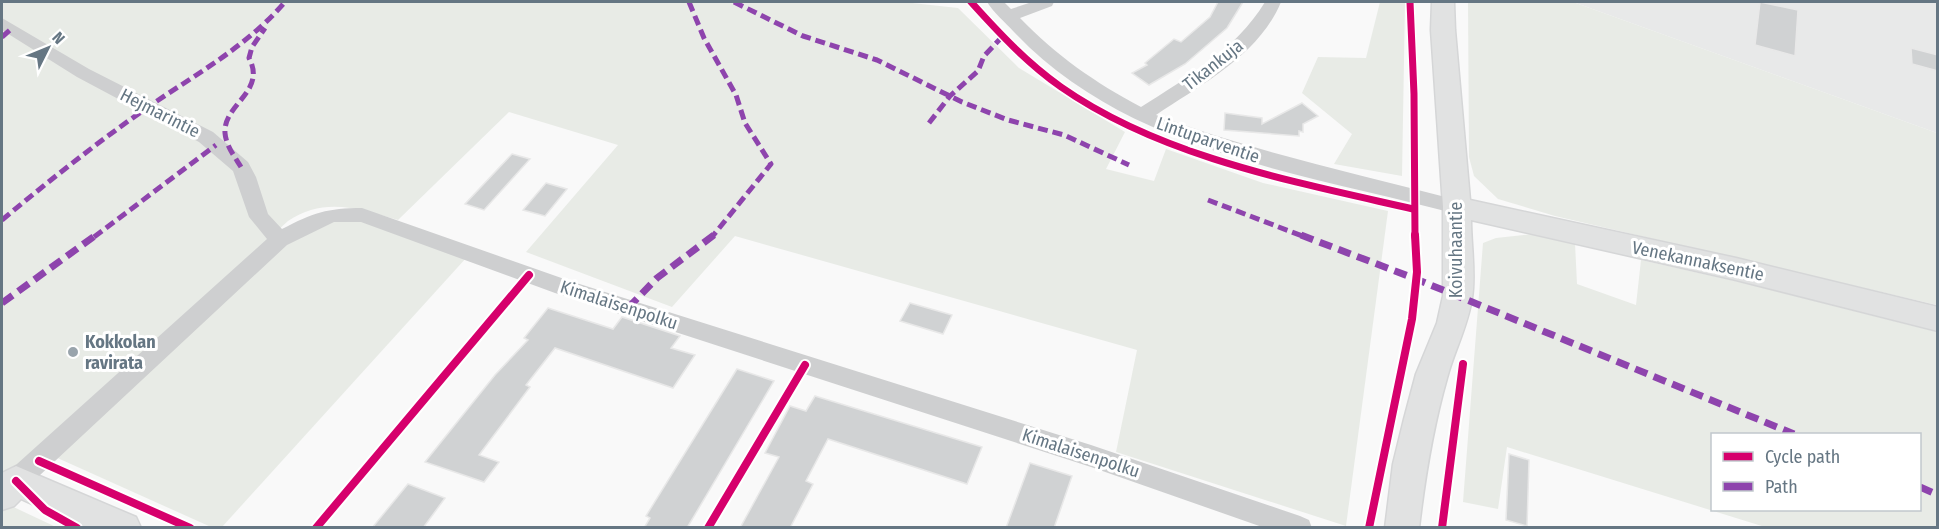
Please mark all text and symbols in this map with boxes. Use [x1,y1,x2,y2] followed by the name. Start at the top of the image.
[18,18,78,78] north arrow
[48,28,69,48] text: N
[1179,35,1248,95] street label: Tikankuja
[116,84,204,143] street label: Hejmarintie
[1154,112,1262,168] street label: Lintuparventie
[1445,202,1467,298] street label: Koivuhaantie
[1630,236,1766,286] street label: Venekannaksentie
[558,276,680,334] street label: Kimalaisenpolku
[85,331,156,374] place label: Kokkolan ravirata
[66,345,80,359] marker: Kokkolan ravirata
[1020,424,1142,482] street label: Kimalaisenpolku
[1711,433,1921,511] legend
[1765,446,1840,468] text: Cycle path
[1765,476,1798,498] text: Path

